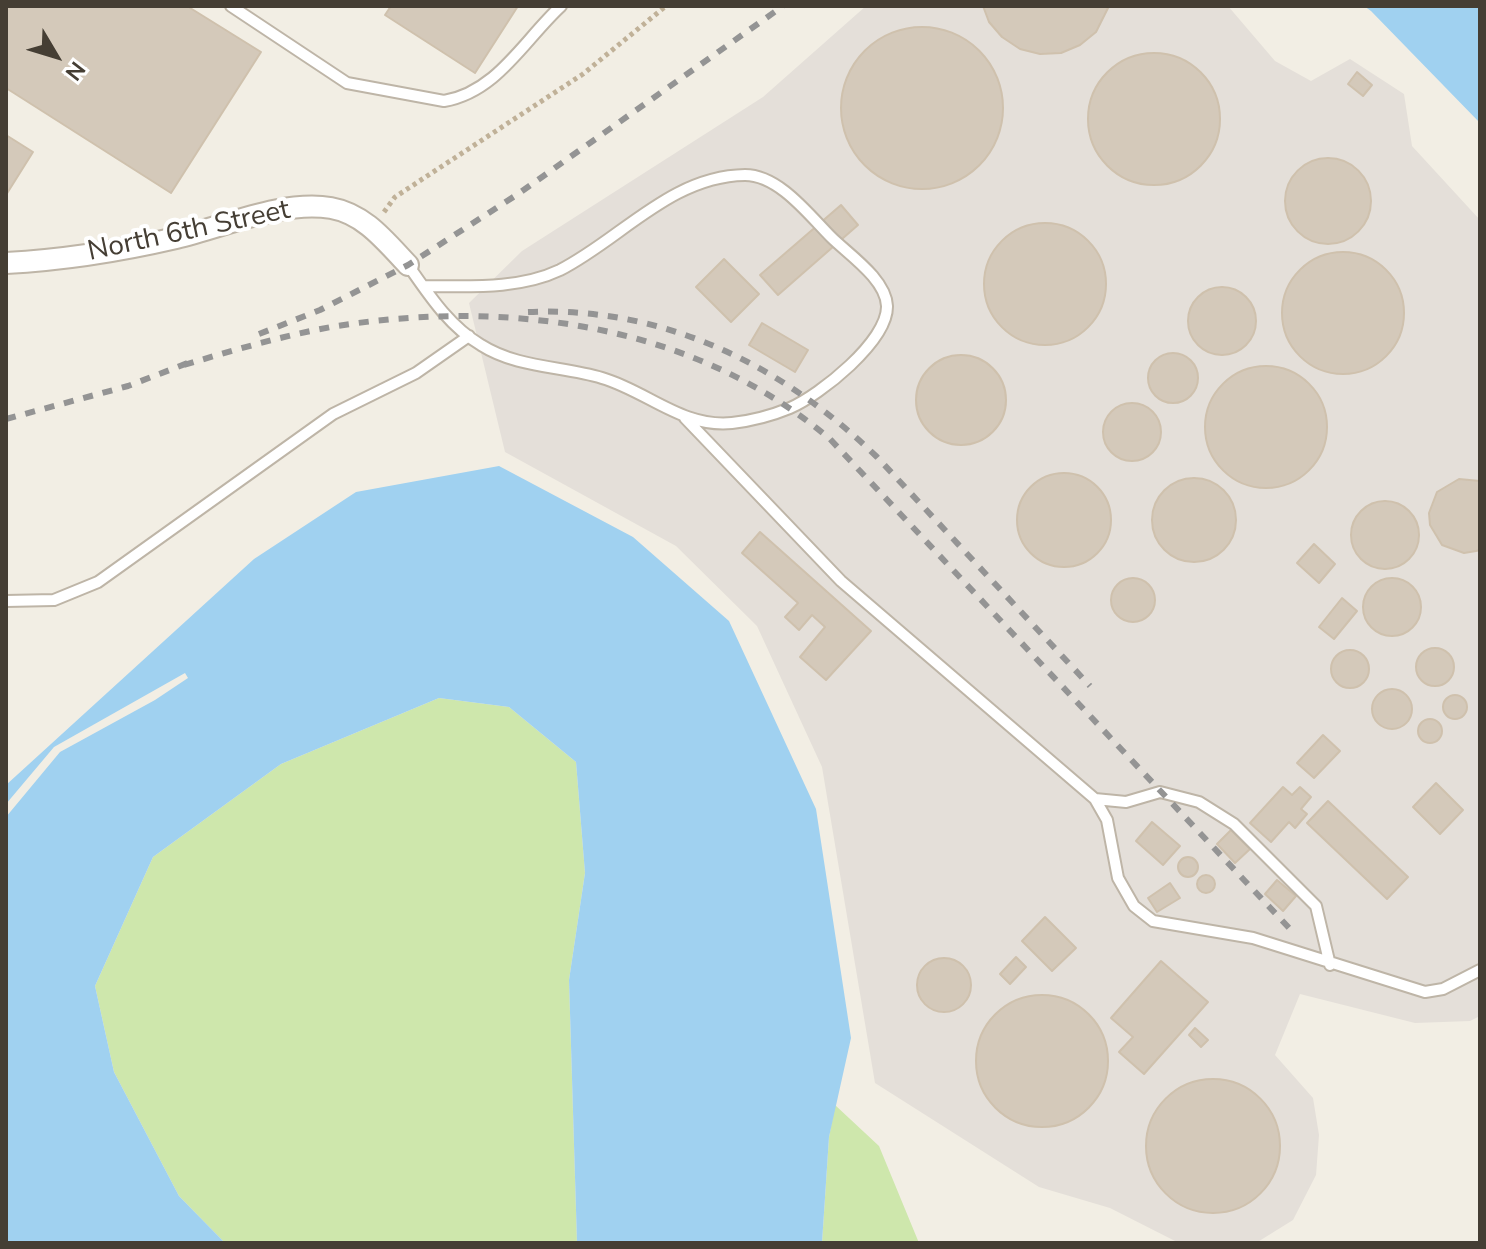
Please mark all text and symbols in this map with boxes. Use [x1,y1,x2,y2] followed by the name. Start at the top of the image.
[16,16,96,96] north arrow
[58,55,92,86] text: N
[85,194,293,270] street label: North 6th Street

